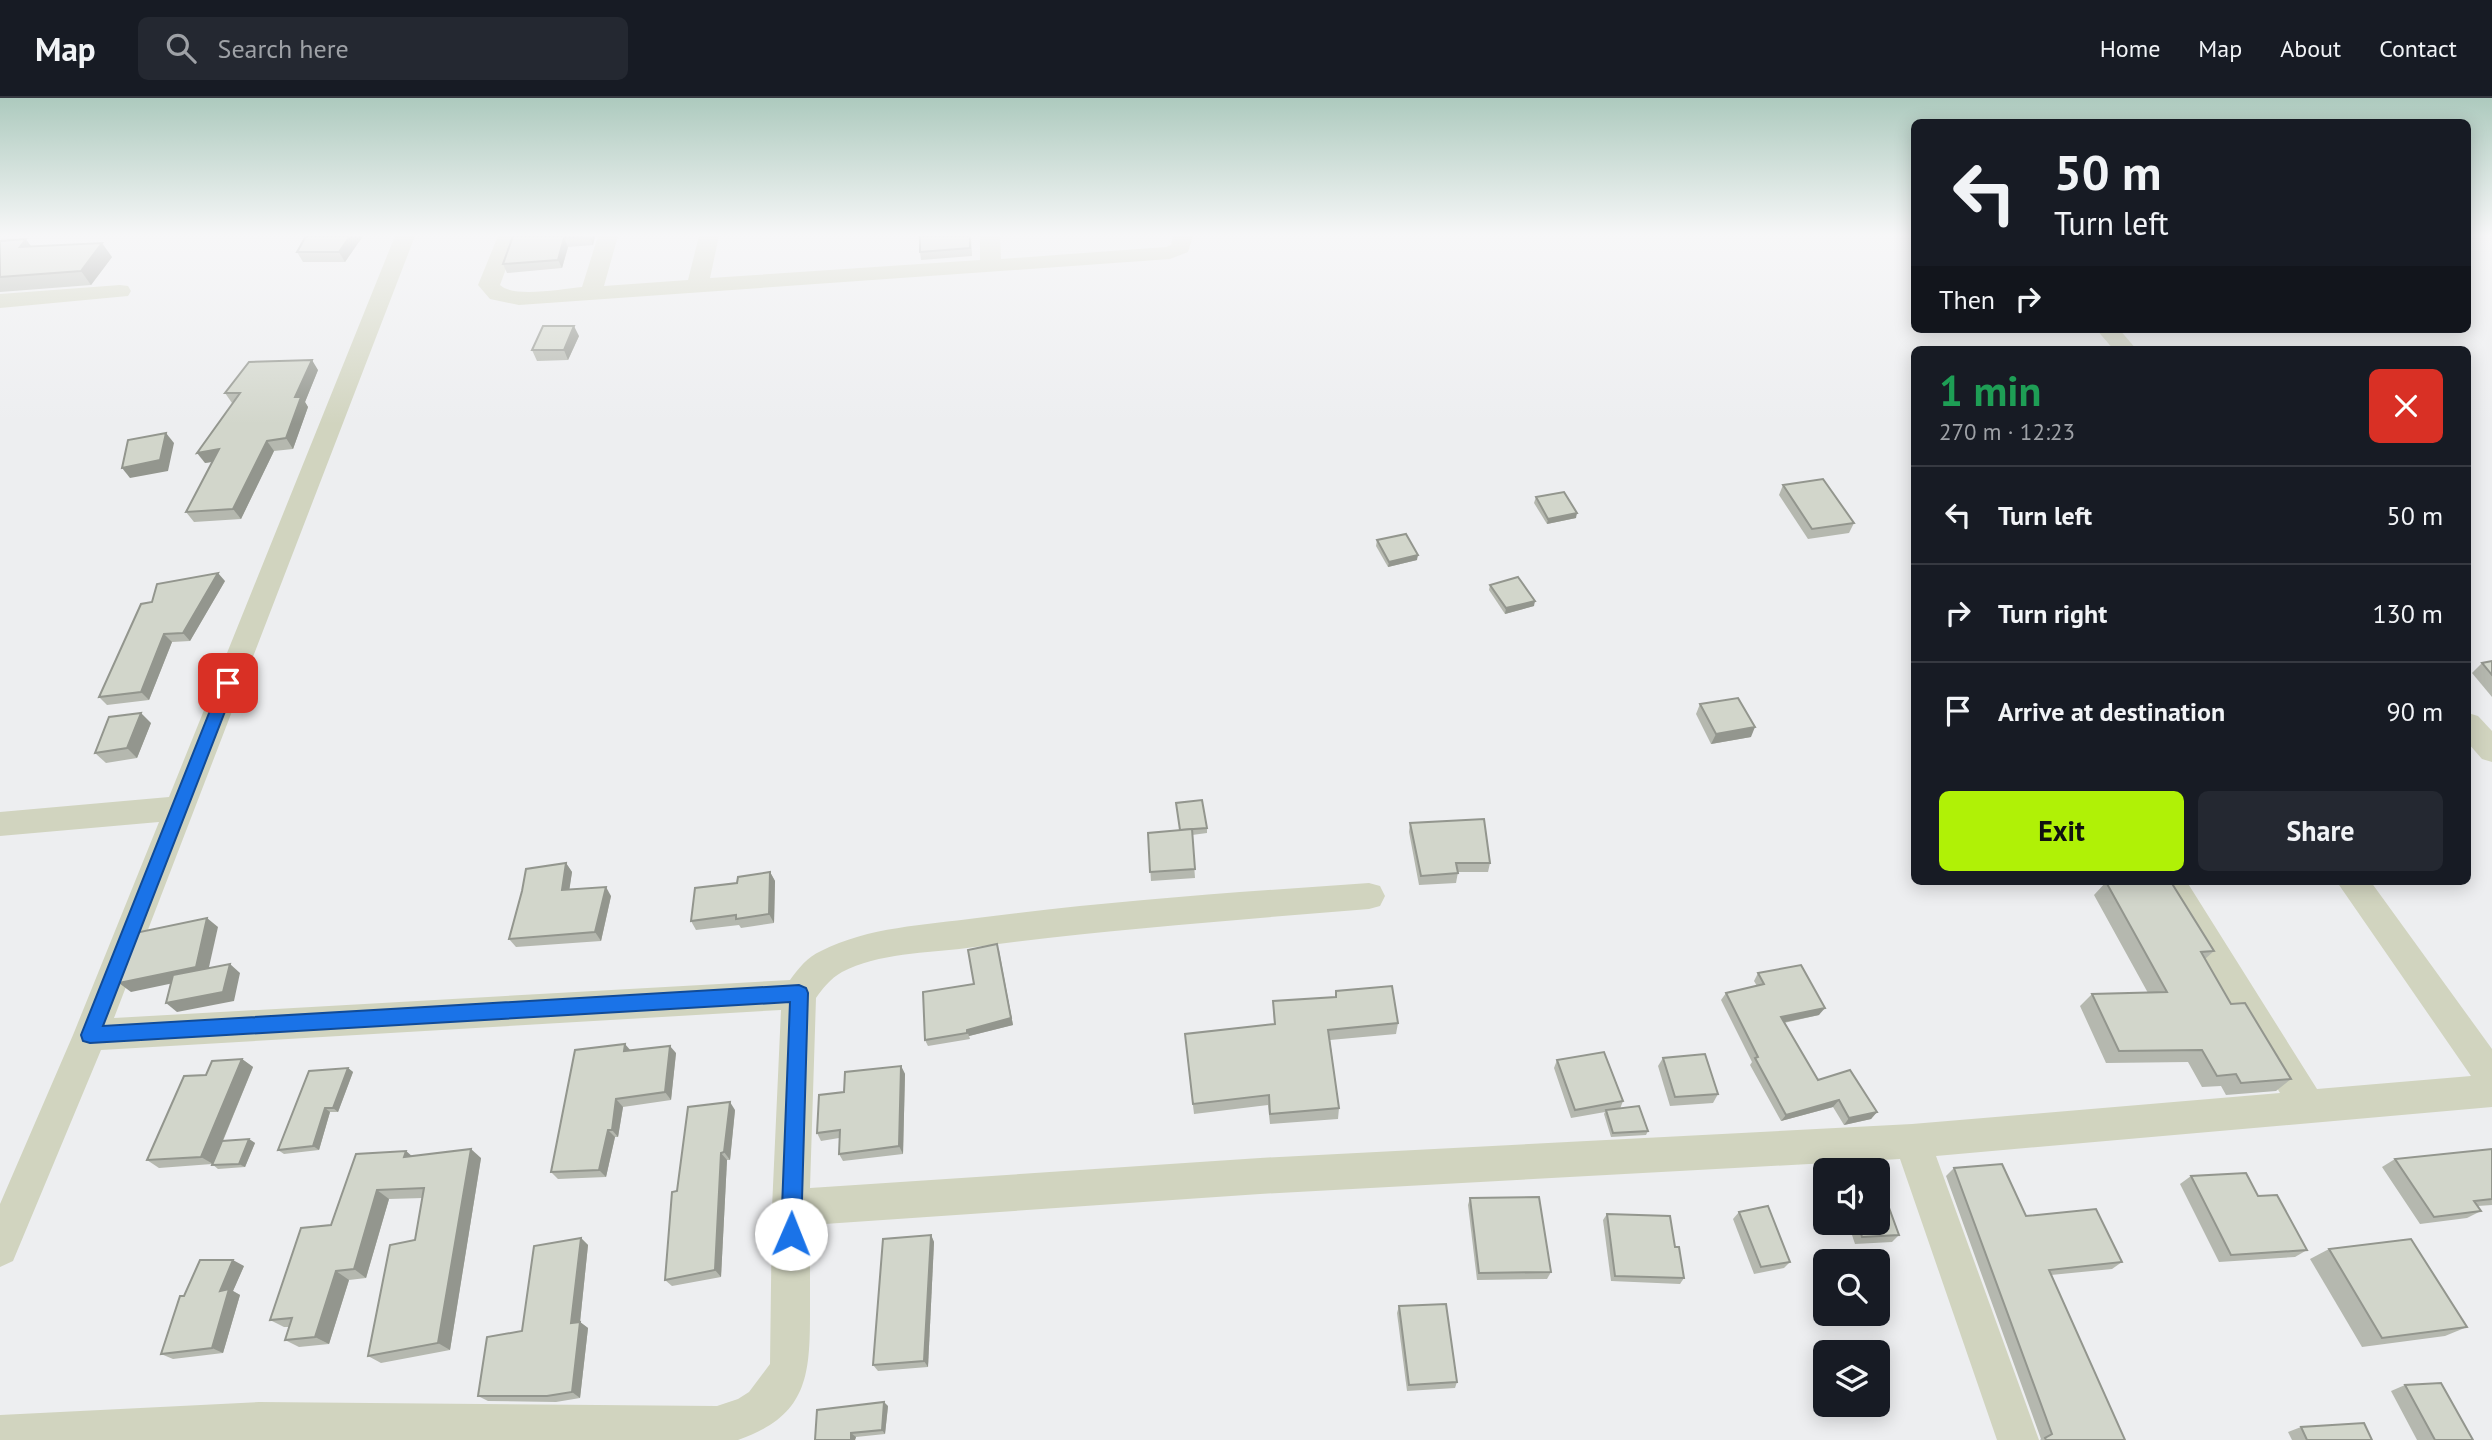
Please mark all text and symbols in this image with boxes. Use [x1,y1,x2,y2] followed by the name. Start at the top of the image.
[138,17,628,80] search box
[35,27,96,70] text: Map
[162,29,200,67] icon: search
[218,32,349,65] text: Search here
[2100,33,2160,64] text: Home
[2198,33,2242,64] text: Map
[2280,33,2341,64] text: About
[2379,33,2457,64] text: Contact
[2054,140,2161,204] text: 50 m
[1939,147,2030,238] icon: left
[2054,202,2169,244] text: Turn left
[2009,280,2047,318] icon: right
[1939,283,1995,316] text: Then
[1939,363,2041,418] text: 1 min
[2369,369,2443,443] button: close
[1939,417,2075,446] text: 270 m · 12:23
[1939,496,1977,534] icon: left
[1998,499,2092,532] text: Turn left
[2387,499,2443,532] text: 50 m
[1939,594,1977,632] icon: right
[1998,597,2107,630] text: Turn right
[2372,597,2443,630] text: 130 m
[198,653,258,713] pin
[209,664,247,702] icon: arrive
[1939,692,1977,730] icon: arrive
[1998,695,2225,728] text: Arrive at destination
[2387,695,2443,728] text: 90 m
[1939,791,2184,871] button: Exit
[2198,791,2443,871] button: Share
[1813,1158,1890,1417] map controls
[1813,1158,1890,1235] button: sound
[754,1197,828,1271] position arrow
[1813,1249,1890,1326] button: search
[1813,1340,1890,1417] button: layers

